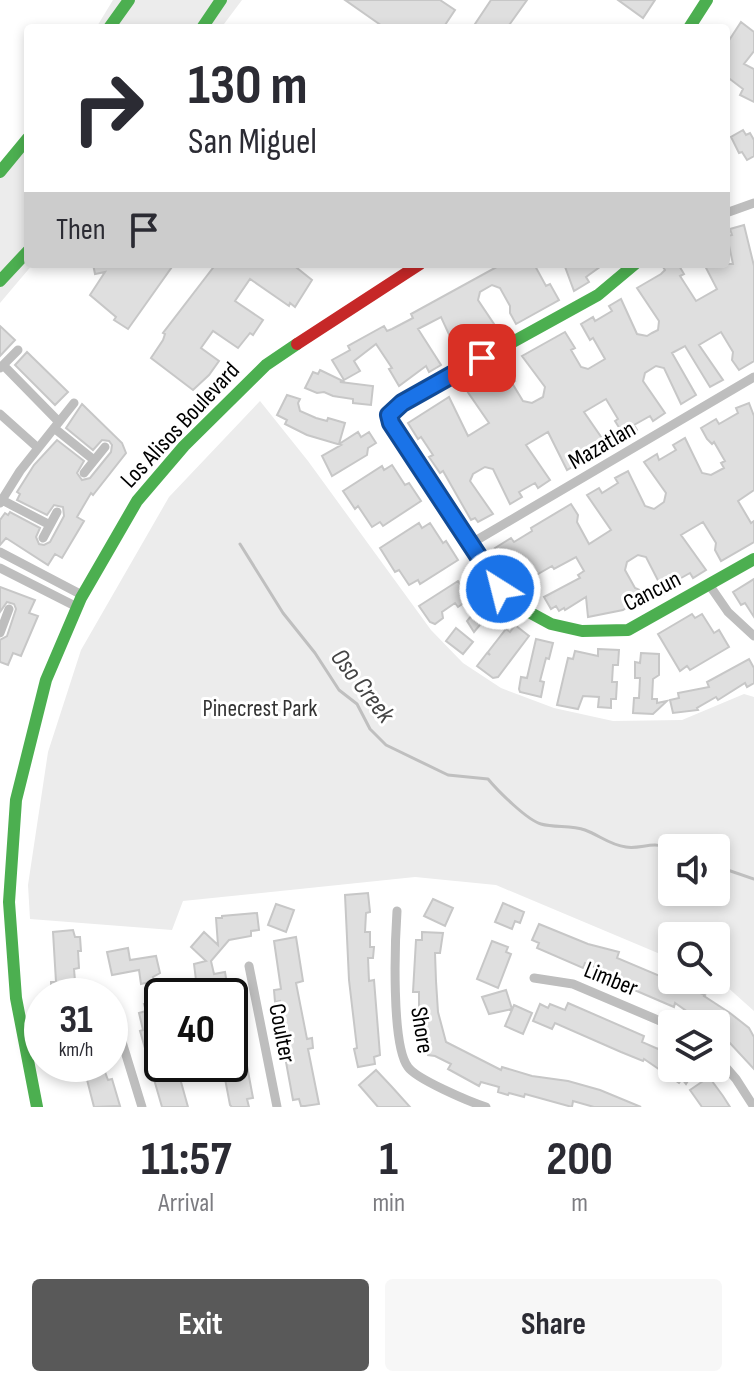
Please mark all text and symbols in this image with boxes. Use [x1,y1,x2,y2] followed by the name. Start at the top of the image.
[188,53,308,120] text: 130 m
[56,56,160,160] icon: right
[188,121,317,164] text: San Miguel
[122,208,166,252] icon: arrive
[56,212,106,248] text: Then
[448,324,516,392] pin
[460,336,504,380] icon: arrive
[114,356,246,494] street label: Los Alisos Boulevard
[563,414,641,476] street label: Mazatlan
[458,547,542,631] position arrow
[618,564,686,618] street label: Cancun
[323,643,401,730] water label: Oso Creek
[203,694,317,723] park label: Pinecrest Park
[658,834,730,1082] map controls
[658,834,730,906] button: sound
[658,922,730,994] button: search
[580,955,642,1003] street label: Limber
[144,978,248,1082] speed limit sign: 40
[59,996,93,1044] text: 31
[262,1001,302,1065] street label: Coulter
[404,1005,440,1055] street label: Shore
[658,1010,730,1082] button: layers
[59,1038,93,1062] text: km/h
[141,1131,231,1188] text: 11:57
[379,1131,398,1188] text: 1
[546,1131,613,1188] text: 200
[158,1188,214,1219] text: Arrival
[372,1188,405,1219] text: min
[571,1188,588,1219] text: m
[32,1279,369,1371] button: Exit
[385,1279,722,1371] button: Share

